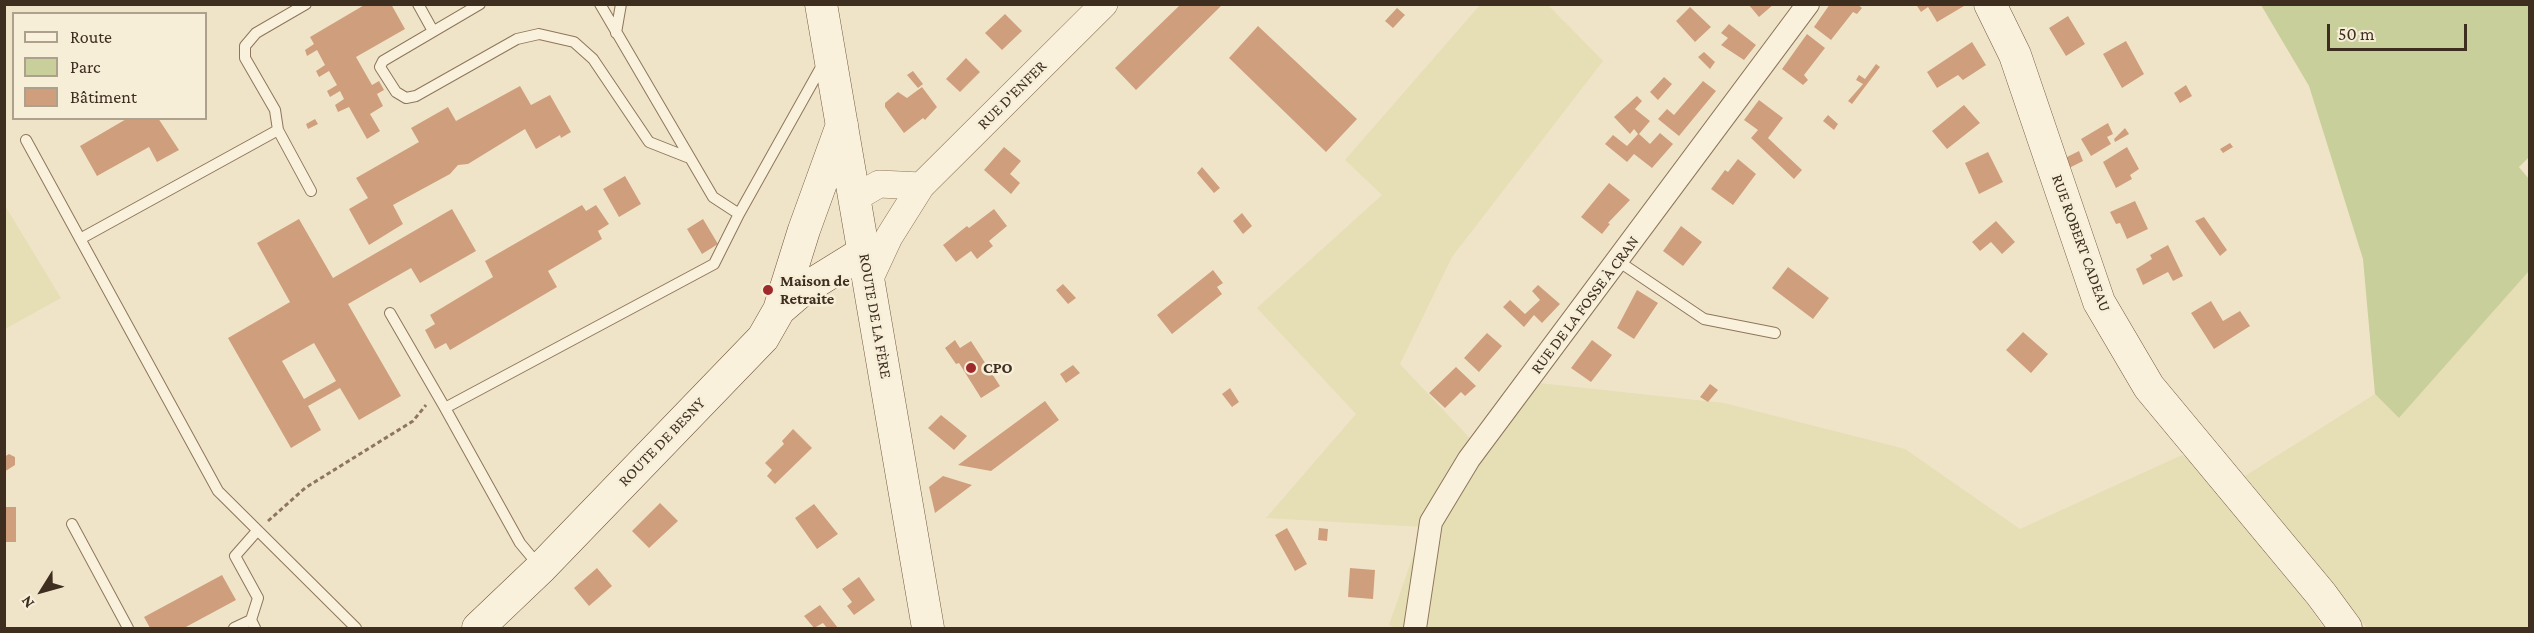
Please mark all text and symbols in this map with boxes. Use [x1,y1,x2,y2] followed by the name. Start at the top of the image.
[12,12,207,120] legend
[2330,12,2470,50] scale bar
[2338,24,2375,44] text: 50 m
[70,27,112,47] text: Route
[70,57,101,77] text: Parc
[974,57,1050,133] street label: RUE D'ENFER
[70,87,137,107] text: Bâtiment
[2047,172,2115,314] street label: RUE ROBERT CADEAU
[1527,232,1643,378] street label: RUE DE LA FOSSE À CRAN
[855,252,895,380] street label: ROUTE DE LA FÈRE
[780,271,850,309] place label: Maison de Retraite
[761,283,775,297] marker: Maison de Retraite
[983,358,1013,378] place label: CPO
[964,361,978,375] marker: CPO
[615,393,709,491] street label: ROUTE DE BESNY
[12,561,72,621] north arrow
[17,593,37,612] text: N

